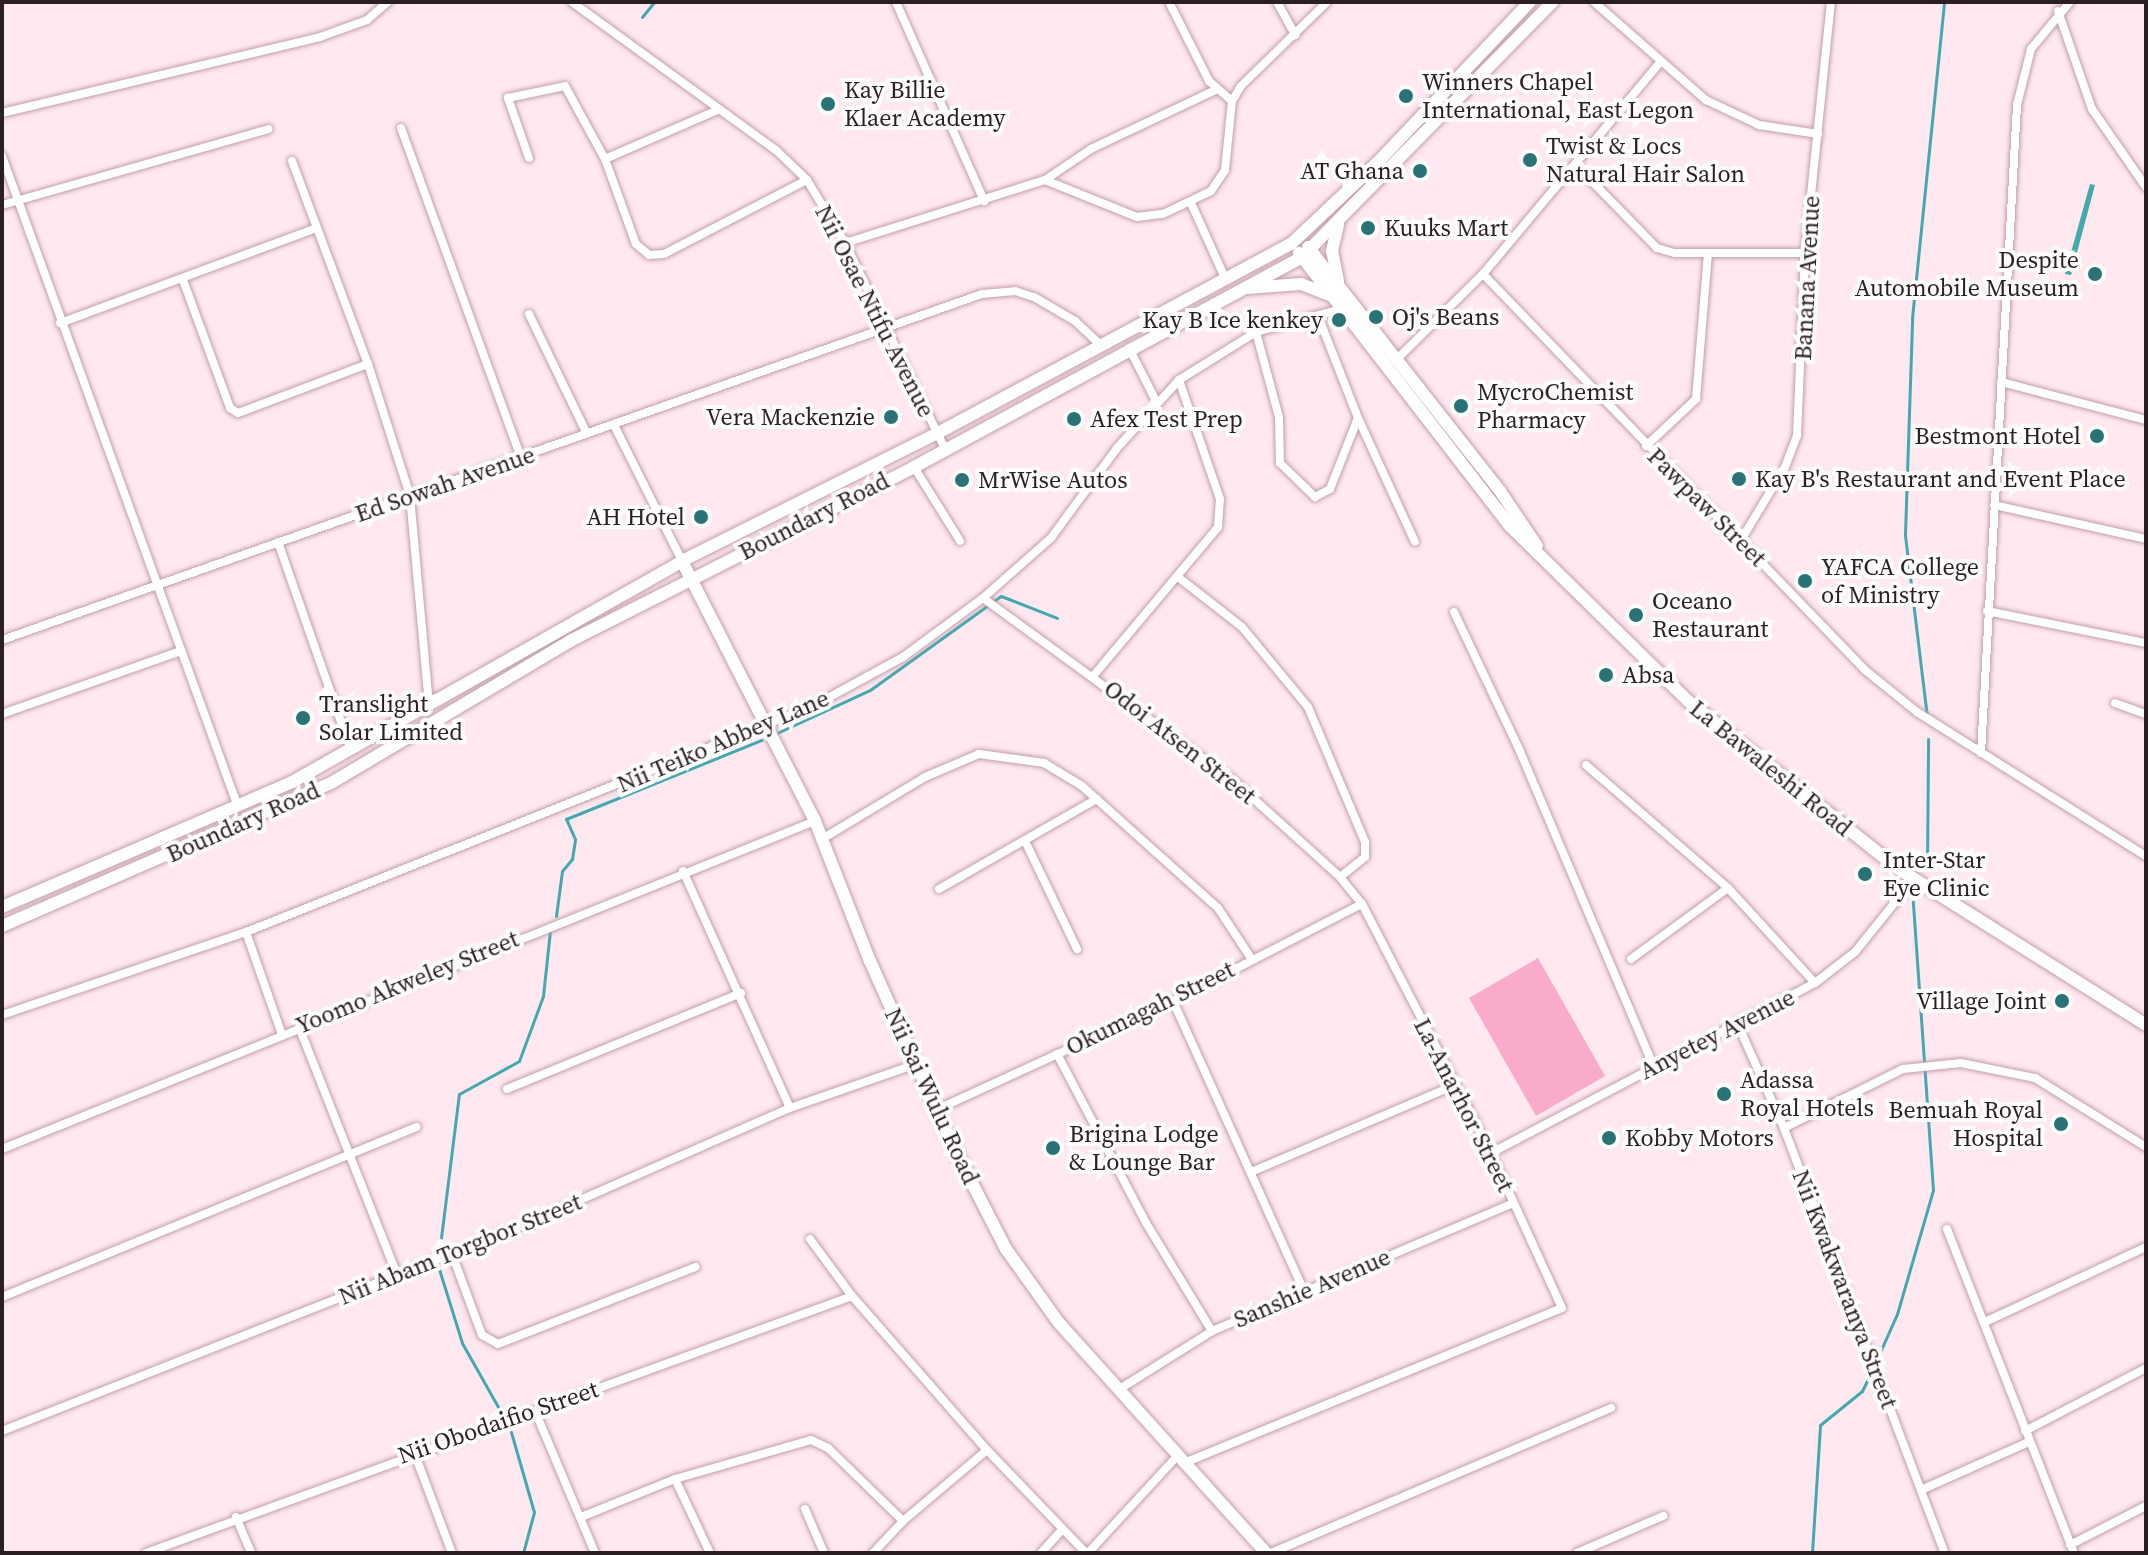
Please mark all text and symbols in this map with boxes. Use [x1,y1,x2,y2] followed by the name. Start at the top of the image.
[1422,68,1694,124] place label: Winners Chapel International, East Legon
[844,76,1006,132] place label: Kay Billie Klaer Academy
[1397,87,1415,105] marker: Winners Chapel International, East Legon
[819,95,837,113] marker: Kay Billie Klaer Academy
[1546,132,1745,188] place label: Twist & Locs Natural Hair Salon
[1521,151,1539,169] marker: Twist & Locs Natural Hair Salon
[1300,157,1404,185] place label: AT Ghana
[1411,162,1429,180] marker: AT Ghana
[1788,195,1826,361] street label: Banana Avenue
[809,200,941,422] street label: Nii Osae Ntifu Avenue
[1384,214,1508,242] place label: Kuuks Mart
[1359,219,1377,237] marker: Kuuks Mart
[1855,246,2079,302] place label: Despite Automobile Museum
[2086,265,2104,283] marker: Despite Automobile Museum
[1392,303,1499,331] place label: Oj's Beans
[1142,306,1323,334] place label: Kay B Ice kenkey
[1367,308,1385,326] marker: Oj's Beans
[1330,311,1348,329] marker: Kay B Ice kenkey
[1477,378,1633,434] place label: MycroChemist Pharmacy
[1452,397,1470,415] marker: MycroChemist Pharmacy
[706,403,875,431] place label: Vera Mackenzie
[1090,405,1243,433] place label: Afex Test Prep
[882,408,900,426] marker: Vera Mackenzie
[1065,410,1083,428] marker: Afex Test Prep
[1915,422,2081,450] place label: Bestmont Hotel
[2088,427,2106,445] marker: Bestmont Hotel
[351,440,539,528] street label: Ed Sowah Avenue
[1642,442,1772,572] street label: Pawpaw Street
[1755,465,2126,493] place label: Kay B's Restaurant and Event Place
[734,466,894,566] street label: Boundary Road
[978,466,1128,494] place label: MrWise Autos
[1730,470,1748,488] marker: Kay B's Restaurant and Event Place
[953,471,971,489] marker: MrWise Autos
[586,503,685,531] place label: AH Hotel
[692,508,710,526] marker: AH Hotel
[1821,553,1979,609] place label: YAFCA College of Ministry
[1796,572,1814,590] marker: YAFCA College of Ministry
[1652,587,1768,643] place label: Oceano Restaurant
[1627,606,1645,624] marker: Oceano Restaurant
[1622,661,1674,689] place label: Absa
[1597,666,1615,684] marker: Absa
[1098,674,1262,810] street label: Odoi Atsen Street
[613,683,833,799] street label: Nii Teiko Abbey Lane
[319,690,463,746] place label: Translight Solar Limited
[1684,694,1858,842] street label: La Bawaleshi Road
[294,709,312,727] marker: Translight Solar Limited
[162,775,324,869] street label: Boundary Road
[1883,846,1989,902] place label: Inter-Star Eye Clinic
[1854,863,1876,885] marker: Inter-Star Eye Clinic
[291,924,523,1040] street label: Yoomo Akweley Street
[1061,955,1239,1061] street label: Okumagah Street
[1635,983,1799,1085] street label: Anyetey Avenue
[1916,987,2046,1015] place label: Village Joint
[2053,992,2071,1010] marker: Village Joint
[878,1003,986,1189] street label: Nii Sai Wulu Road
[1408,1013,1520,1197] street label: La-Anarhor Street
[1740,1066,1874,1122] place label: Adassa Royal Hotels
[1715,1085,1733,1103] marker: Adassa Royal Hotels
[1888,1096,2043,1152] place label: Bemuah Royal Hospital
[2050,1113,2072,1135] marker: Bemuah Royal Hospital
[1069,1120,1219,1176] place label: Brigina Lodge & Lounge Bar
[1625,1124,1774,1152] place label: Kobby Motors
[1600,1129,1618,1147] marker: Kobby Motors
[1044,1139,1062,1157] marker: Brigina Lodge & Lounge Bar
[1786,1166,1904,1412] street label: Nii Kwakwaranya Street
[334,1187,586,1311] street label: Nii Abam Torgbor Street
[1229,1242,1395,1334] street label: Sanshie Avenue
[394,1374,602,1470] street label: Nii Obodaifio Street

